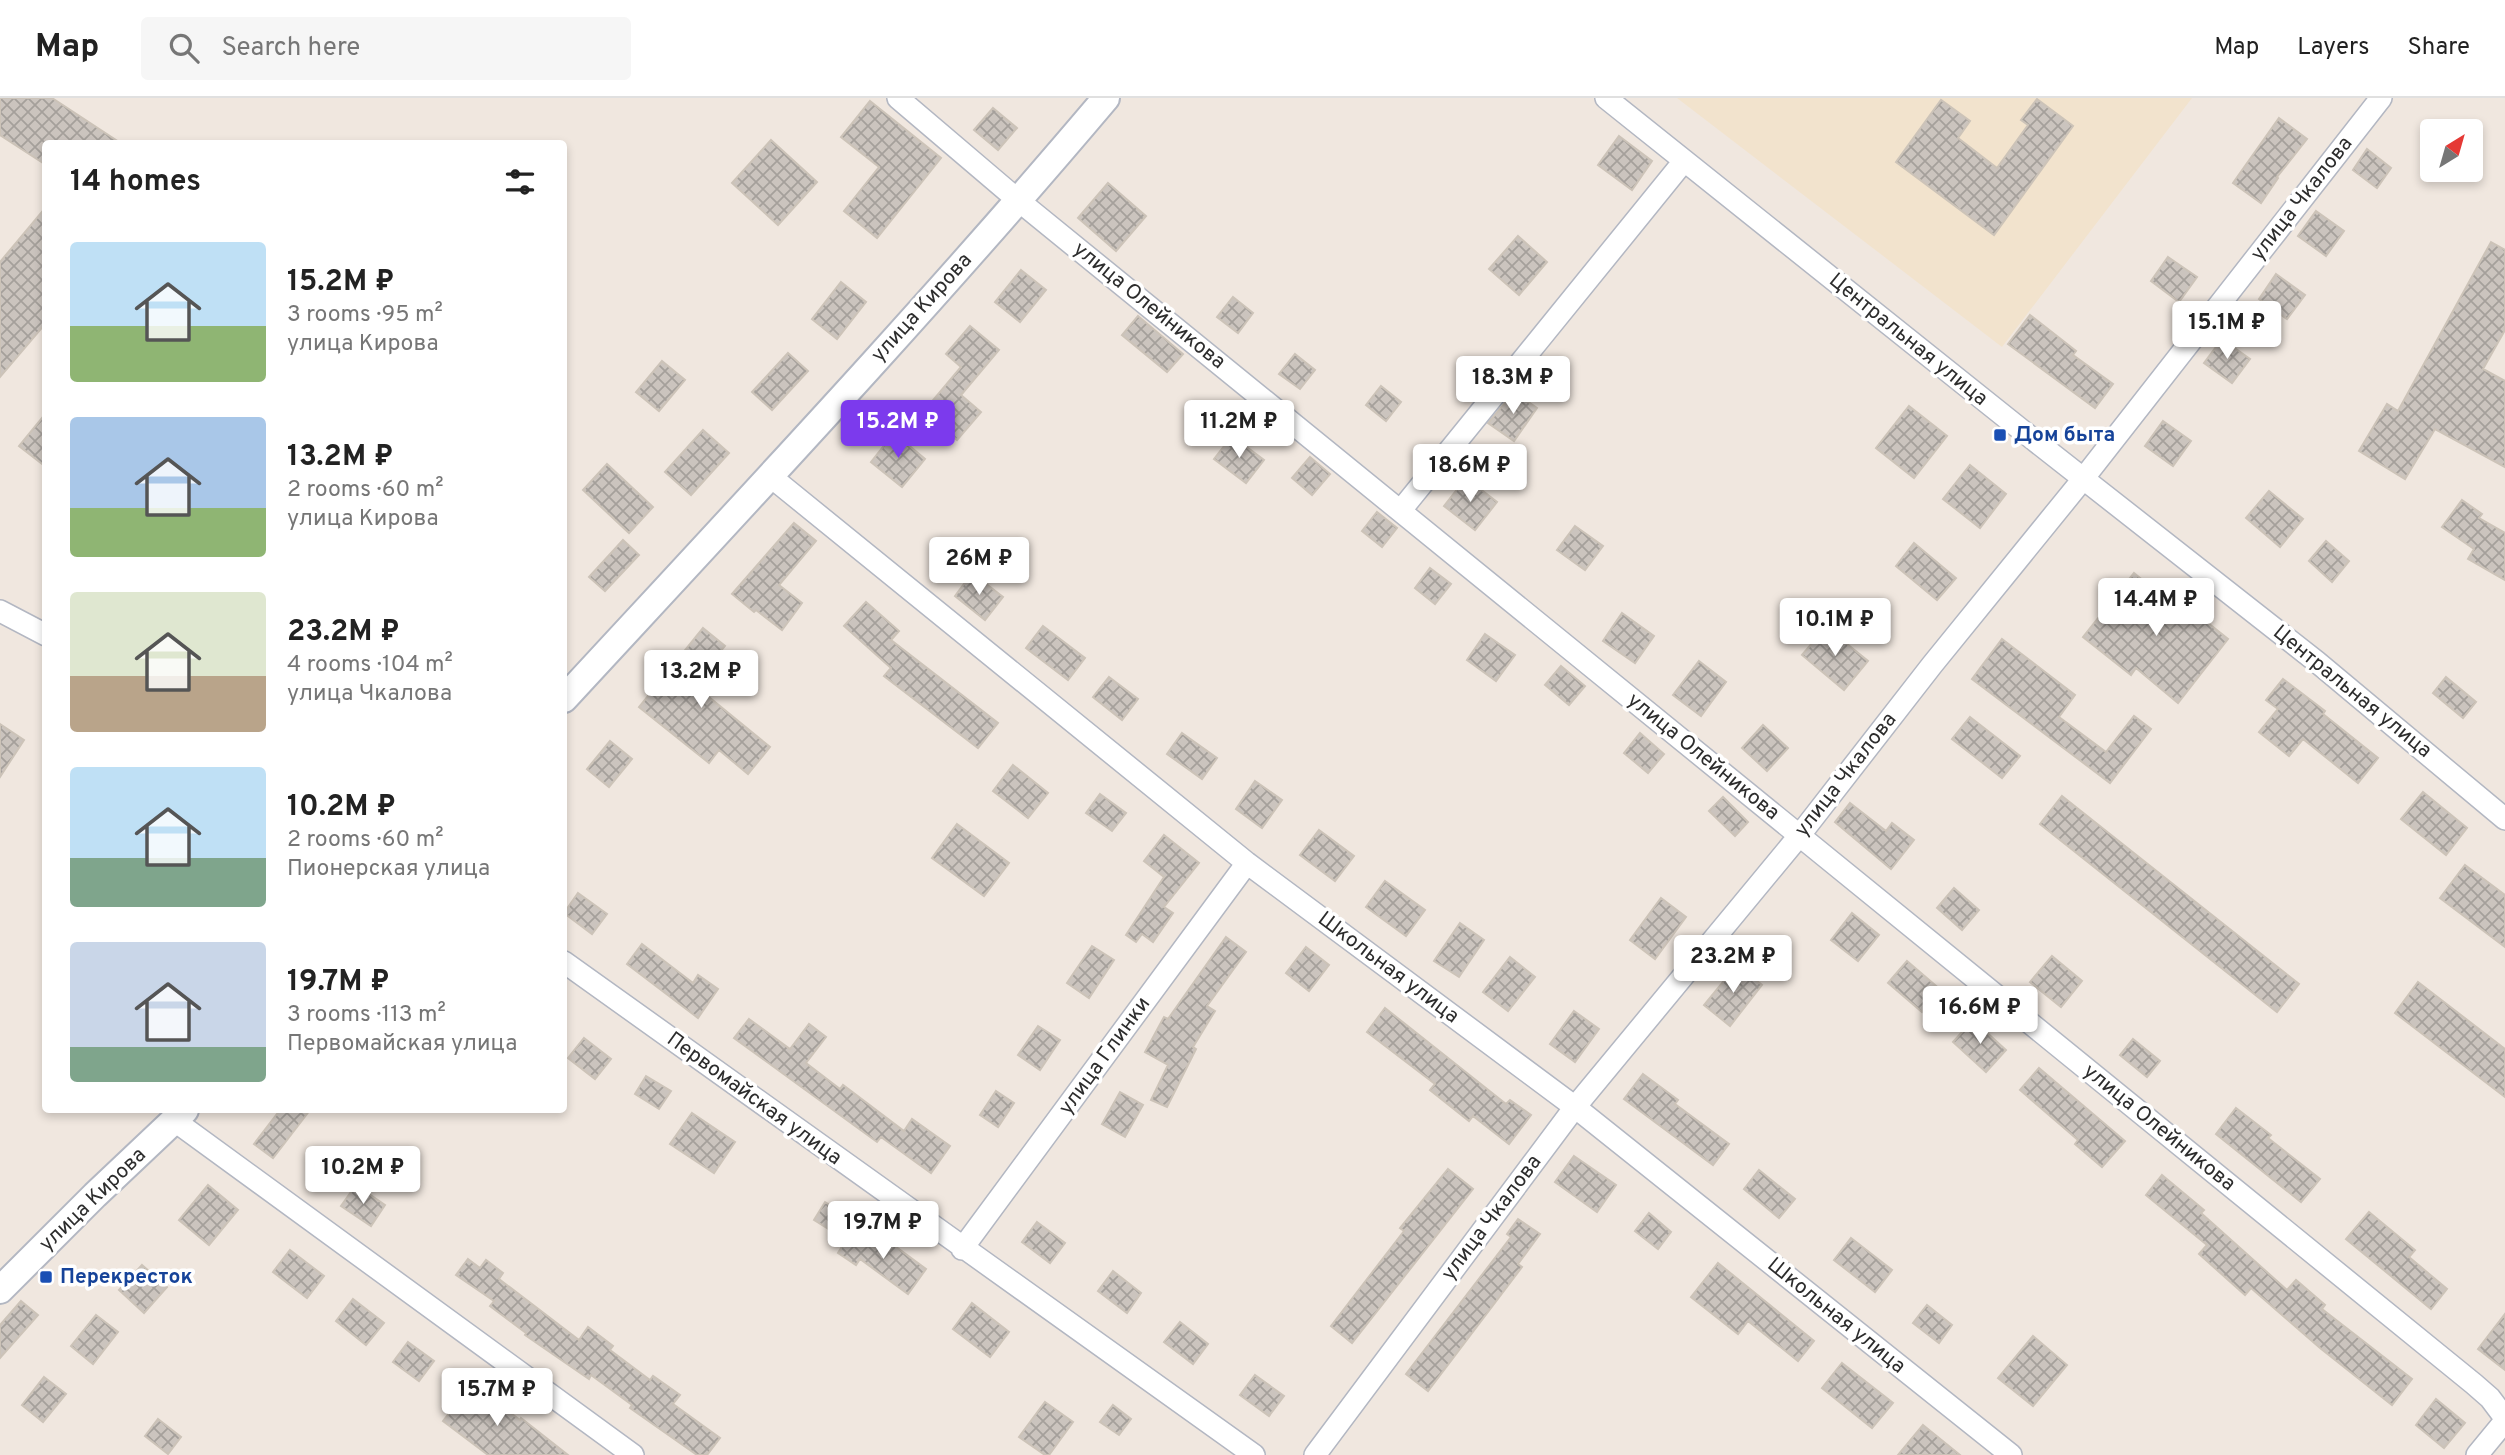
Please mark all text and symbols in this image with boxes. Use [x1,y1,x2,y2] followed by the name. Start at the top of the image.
[141,17,631,80] search box
[35,27,99,69] text: Map
[165,29,203,67] icon: search
[221,32,360,65] text: Search here
[2214,33,2259,63] text: Map
[2297,33,2369,63] text: Layers
[2407,33,2470,63] text: Share
[2420,119,2483,182] north arrow
[2420,119,2483,182] map controls
[2245,131,2359,267] street label: улица Чкалова
[501,163,539,201] icon: filters
[70,164,201,201] text: 14 homes
[1067,236,1231,376] street label: улица Олейникова
[866,248,978,368] street label: улица Кирова
[287,264,394,301] text: 15.2M ₽
[1823,268,1993,412] street label: Центральная улица
[126,270,210,354] icon: home
[287,301,443,330] text: 3 rooms · 95 m²
[2162,302,2292,361] pin: 15.1M ₽
[2188,309,2266,338] text: 15.1M ₽
[287,330,439,359] text: улица Кирова
[1448,356,1578,416] pin: 18.3M ₽
[1472,364,1554,393] text: 18.3M ₽
[833,400,963,460] pin: 15.2M ₽
[1174,400,1304,460] pin: 11.2M ₽
[857,408,939,437] text: 15.2M ₽
[1200,408,1278,437] text: 11.2M ₽
[2014,422,2115,449] place label: Дом быта
[1992,427,2008,443] marker: Дом быта
[287,439,393,476] text: 13.2M ₽
[1405,444,1535,504] pin: 18.6M ₽
[126,445,210,529] icon: home
[1429,452,1511,481] text: 18.6M ₽
[287,476,444,505] text: 2 rooms · 60 m²
[287,505,439,534] text: улица Кирова
[930,538,1028,597] pin: 26M ₽
[945,545,1013,574] text: 26M ₽
[2091,578,2221,638] pin: 14.4M ₽
[2114,586,2198,615] text: 14.4M ₽
[1770,598,1900,658] pin: 10.1M ₽
[1796,606,1874,635] text: 10.1M ₽
[287,614,400,651] text: 23.2M ₽
[126,620,210,704] icon: home
[2267,620,2437,764] street label: Центральная улица
[636,650,766,710] pin: 13.2M ₽
[287,651,453,680] text: 4 rooms · 104 m²
[660,658,742,687] text: 13.2M ₽
[287,680,452,709] text: улица Чкалова
[1621,687,1785,827] street label: улица Олейникова
[1789,707,1903,843] street label: улица Чкалова
[287,789,396,826] text: 10.2M ₽
[126,795,210,879] icon: home
[287,826,444,855] text: 2 rooms · 60 m²
[287,855,490,884] text: Пионерская улица
[1312,906,1464,1030] street label: Школьная улица
[1668,936,1798,995] pin: 23.2M ₽
[1690,943,1776,972] text: 23.2M ₽
[287,964,390,1001] text: 19.7M ₽
[126,970,210,1054] icon: home
[1915,986,2045,1046] pin: 16.6M ₽
[1053,992,1157,1120] street label: улица Глинки
[1939,994,2021,1023] text: 16.6M ₽
[287,1001,446,1030] text: 3 rooms · 113 m²
[661,1026,847,1172] street label: Первомайская улица
[287,1030,517,1059] text: Первомайская улица
[2077,1058,2241,1198] street label: улица Олейникова
[34,1142,152,1258] street label: улица Кирова
[298,1146,428,1206] pin: 10.2M ₽
[1436,1150,1548,1286] street label: улица Чкалова
[321,1154,405,1183] text: 10.2M ₽
[818,1202,948,1261] pin: 19.7M ₽
[844,1209,922,1238] text: 19.7M ₽
[1761,1252,1911,1380] street label: Школьная улица
[60,1264,193,1291] place label: Перекресток
[38,1269,54,1285] marker: Перекресток
[432,1368,562,1428] pin: 15.7M ₽
[458,1376,536,1405] text: 15.7M ₽

